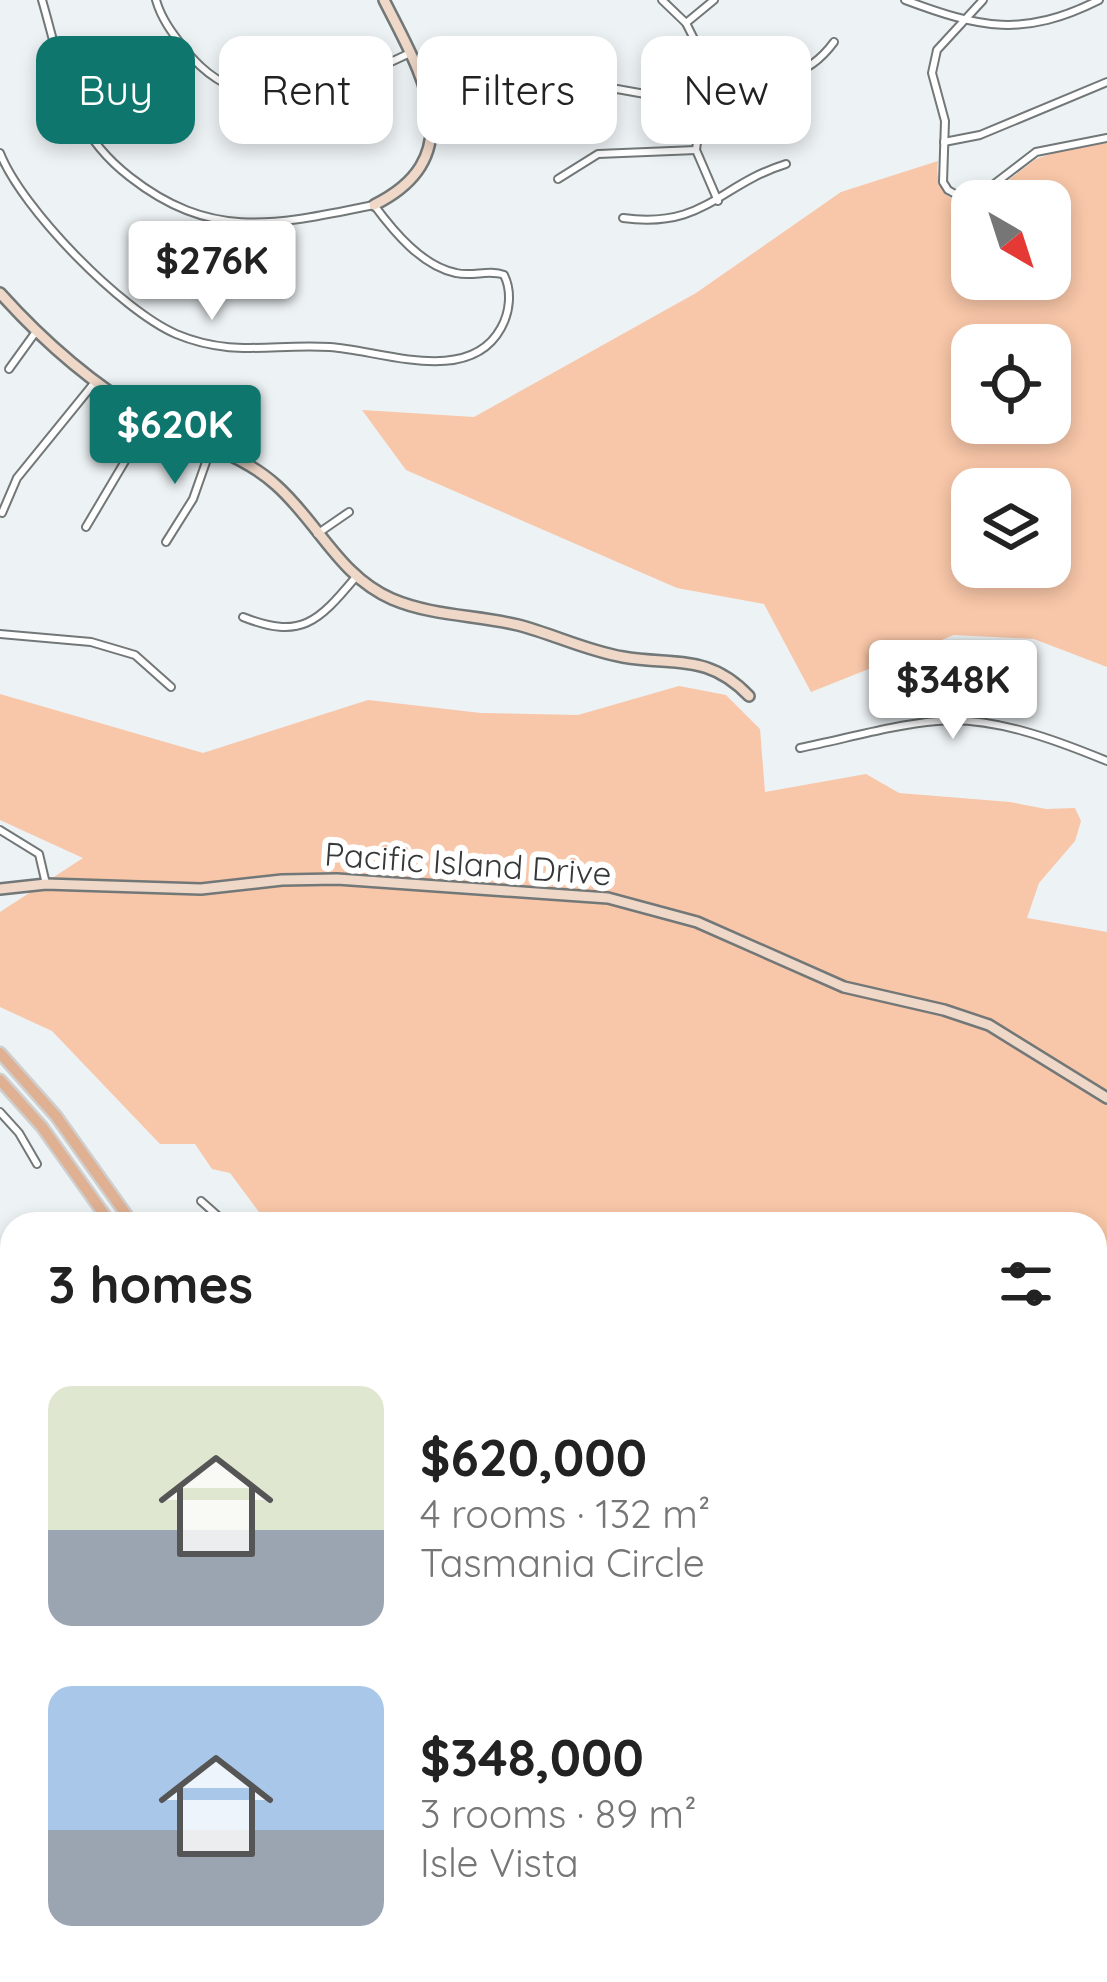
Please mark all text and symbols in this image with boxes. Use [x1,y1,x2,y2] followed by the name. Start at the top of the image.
[36,36,195,144] chip: Buy
[219,36,393,144] chip: Rent
[417,36,617,144] chip: Filters
[641,36,811,144] chip: New
[951,180,1071,300] north arrow
[951,180,1071,588] map controls
[128,221,296,323] pin: $276K
[156,235,268,284] text: $276K
[951,324,1071,444] button: locate
[91,385,259,487] pin: $620K
[117,399,233,448] text: $620K
[951,468,1071,588] button: layers
[869,640,1037,742] pin: $348K
[896,654,1010,703] text: $348K
[323,833,613,893] street label: Pacific Island Drive
[993,1251,1059,1317] icon: filters
[48,1252,253,1316] text: 3 homes
[420,1425,647,1489] text: $620,000
[144,1434,288,1578] icon: home
[420,1489,710,1538] text: 4 rooms · 132 m²
[420,1538,705,1587] text: Tasmania Circle
[420,1725,644,1789] text: $348,000
[144,1734,288,1878] icon: home
[420,1789,697,1838] text: 3 rooms · 89 m²
[420,1838,579,1887] text: Isle Vista

